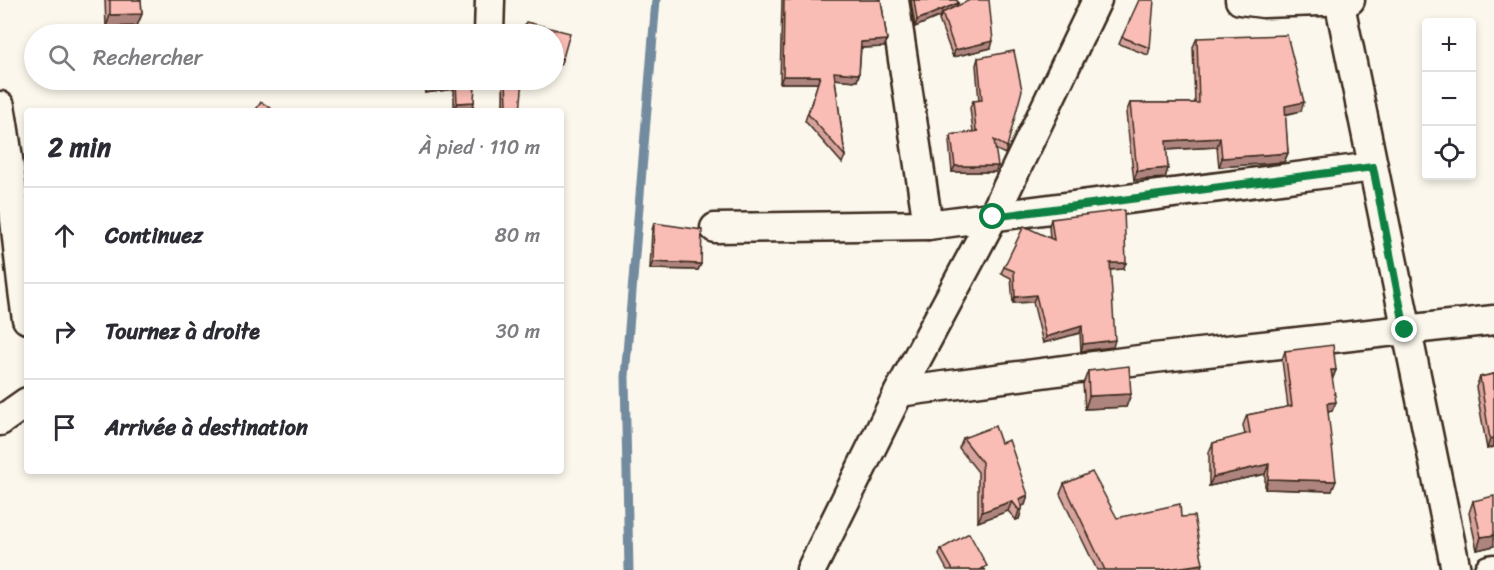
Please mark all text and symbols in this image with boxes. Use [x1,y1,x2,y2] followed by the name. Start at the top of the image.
[1422,18,1476,180] map controls
[1422,18,1476,72] button: +
[24,24,564,90] search box
[93,38,203,77] text: Rechercher
[45,41,78,74] icon: search
[1422,72,1476,126] button: −
[48,124,111,170] text: 2 min
[1422,126,1476,180] button: locate
[419,130,540,165] text: À pied · 110 m
[979,203,1005,229] route start
[105,216,203,255] text: Continuez
[495,218,540,253] text: 80 m
[48,219,81,252] icon: ahead
[105,312,260,351] text: Tournez à droite
[496,314,540,349] text: 30 m
[48,315,81,348] icon: right
[1391,316,1417,342] route end
[105,408,308,447] text: Arrivée à destination
[48,411,81,444] icon: arrive

